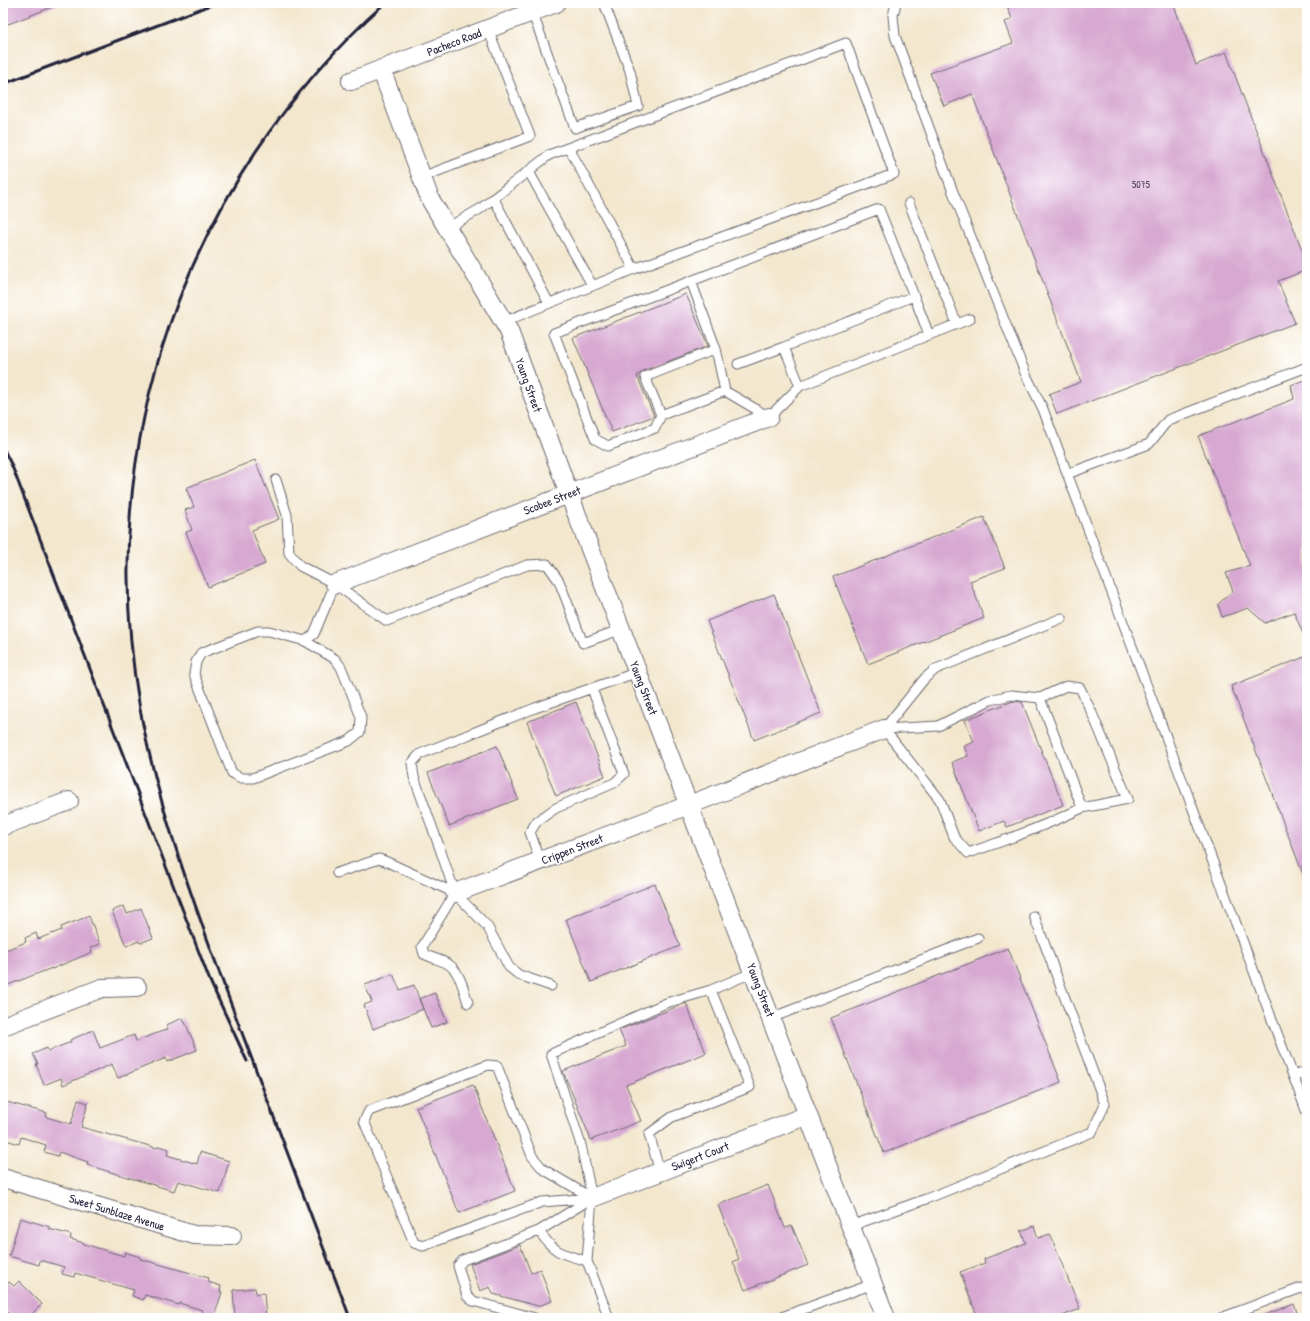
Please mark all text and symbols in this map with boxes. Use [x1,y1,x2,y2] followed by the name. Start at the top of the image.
[424,24,484,60] street label: Pacheco Road
[1132,178,1151,191] house number: 5075
[511,356,547,415] street label: Young Street
[521,481,584,519] street label: Scobee Street
[626,659,662,718] street label: Young Street
[539,829,606,869] street label: Crippen Street
[743,961,779,1020] street label: Young Street
[669,1137,732,1175] street label: Swigert Court
[67,1189,167,1235] street label: Sweet Sunblaze Avenue

